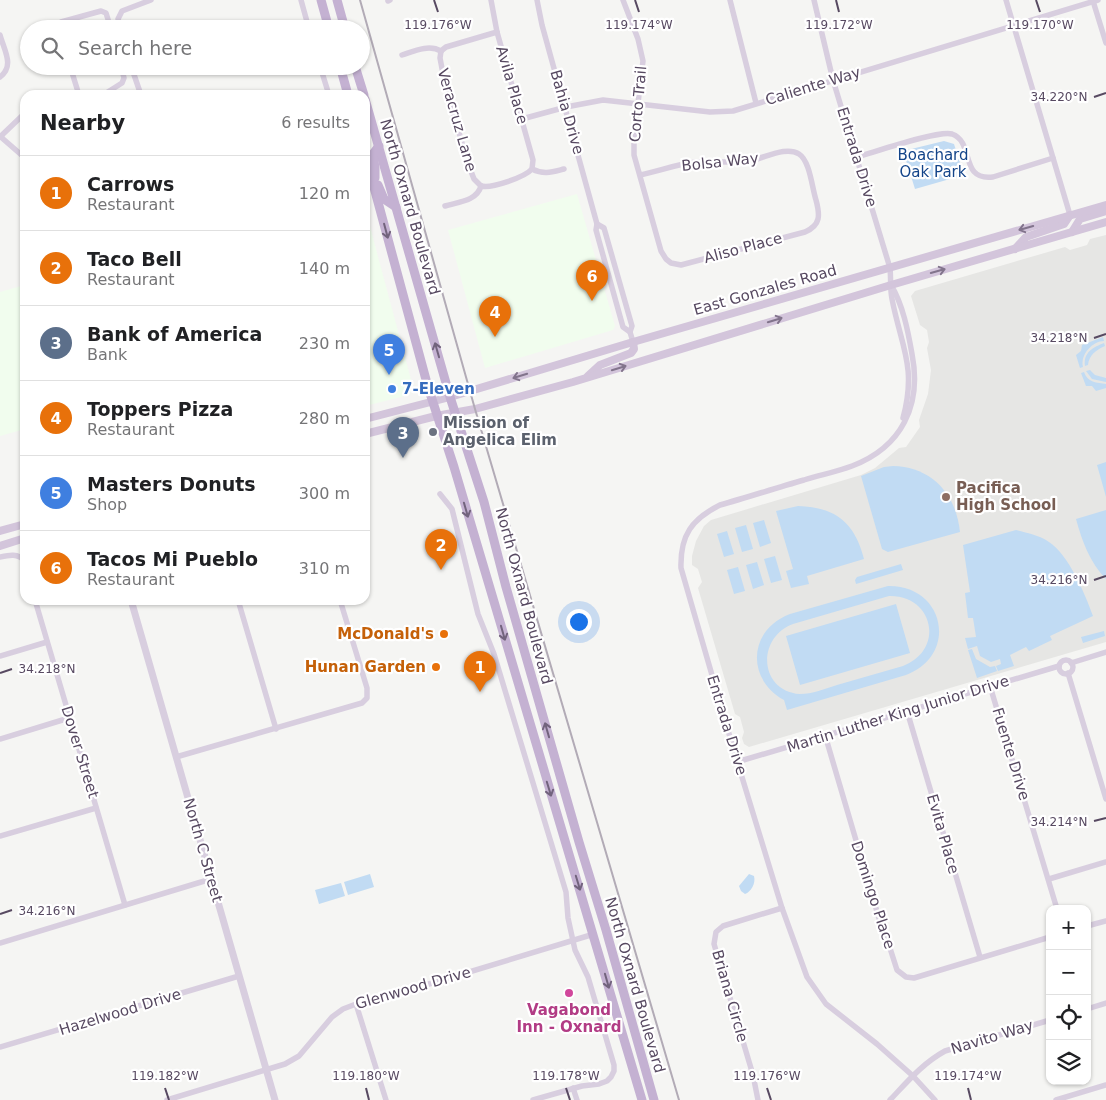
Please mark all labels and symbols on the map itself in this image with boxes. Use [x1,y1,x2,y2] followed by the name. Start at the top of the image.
[404,18,472,32] text: 119.176°W
[605,18,673,32] text: 119.174°W
[805,18,873,32] text: 119.172°W
[1006,18,1074,32] text: 119.170°W
[492,44,532,126] street label: Avila Place
[763,63,863,109] street label: Caliente Way
[626,65,650,143] street label: Corto Trail
[434,66,480,174] street label: Veracruz Lane
[546,68,588,156] street label: Bahia Drive
[1031,90,1087,104] text: 34.220°N
[833,105,881,209] street label: Entrada Drive
[376,117,444,297] street label: North Oxnard Boulevard
[897,146,969,181] park label: Boachard Oak Park
[681,149,760,175] street label: Bolsa Way
[382,222,391,238] one-way arrow
[1018,224,1034,234] one-way arrow
[702,229,784,267] street label: Aliso Place
[576,260,608,301] pin: 6
[691,261,839,319] street label: East Gonzales Road
[930,266,946,276] one-way arrow
[479,296,511,337] pin: 4
[766,315,782,325] one-way arrow
[1031,331,1087,345] text: 34.218°N
[373,334,405,375] pin: 5
[432,343,441,359] one-way arrow
[611,362,627,372] one-way arrow
[512,372,528,382] one-way arrow
[402,380,475,398] place label: 7-Eleven
[386,383,398,395] marker: 7-Eleven
[443,414,557,449] place label: Mission of Angelica Elim
[387,417,419,458] pin: 3
[427,426,439,438] marker: Mission of Angelica Elim
[956,479,1056,514] place label: Pacifica High School
[940,491,952,503] marker: Pacifica High School
[462,502,472,518] one-way arrow
[492,506,556,686] street label: North Oxnard Boulevard
[425,529,457,570] pin: 2
[1031,573,1087,587] text: 34.216°N
[566,609,592,635] your location
[498,624,508,640] one-way arrow
[337,625,434,643] place label: McDonald's
[438,628,450,640] marker: McDonald's
[464,651,496,692] pin: 1
[305,658,426,676] place label: Hunan Garden
[430,661,442,673] marker: Hunan Garden
[19,662,75,676] text: 34.218°N
[785,672,1011,756] street label: Martin Luther King Junior Drive
[703,673,751,777] street label: Entrada Drive
[57,704,103,800] street label: Dover Street
[988,706,1034,802] street label: Fuente Drive
[542,722,552,738] one-way arrow
[545,780,555,796] one-way arrow
[923,792,963,876] street label: Evita Place
[180,796,227,904] street label: North C Street
[1031,815,1087,829] text: 34.214°N
[847,839,899,951] street label: Domingo Place
[574,874,583,890] one-way arrow
[601,895,669,1075] street label: North Oxnard Boulevard
[19,904,75,918] text: 34.216°N
[708,948,752,1044] street label: Briana Circle
[353,963,473,1013] street label: Glenwood Drive
[603,973,613,989] one-way arrow
[57,985,183,1039] street label: Hazelwood Drive
[563,987,575,999] marker: Vagabond Inn - Oxnard
[517,1001,621,1036] place label: Vagabond Inn - Oxnard
[949,1016,1035,1058] street label: Navito Way
[131,1069,199,1083] text: 119.182°W
[332,1069,400,1083] text: 119.180°W
[532,1069,600,1083] text: 119.178°W
[733,1069,801,1083] text: 119.176°W
[934,1069,1002,1083] text: 119.174°W

